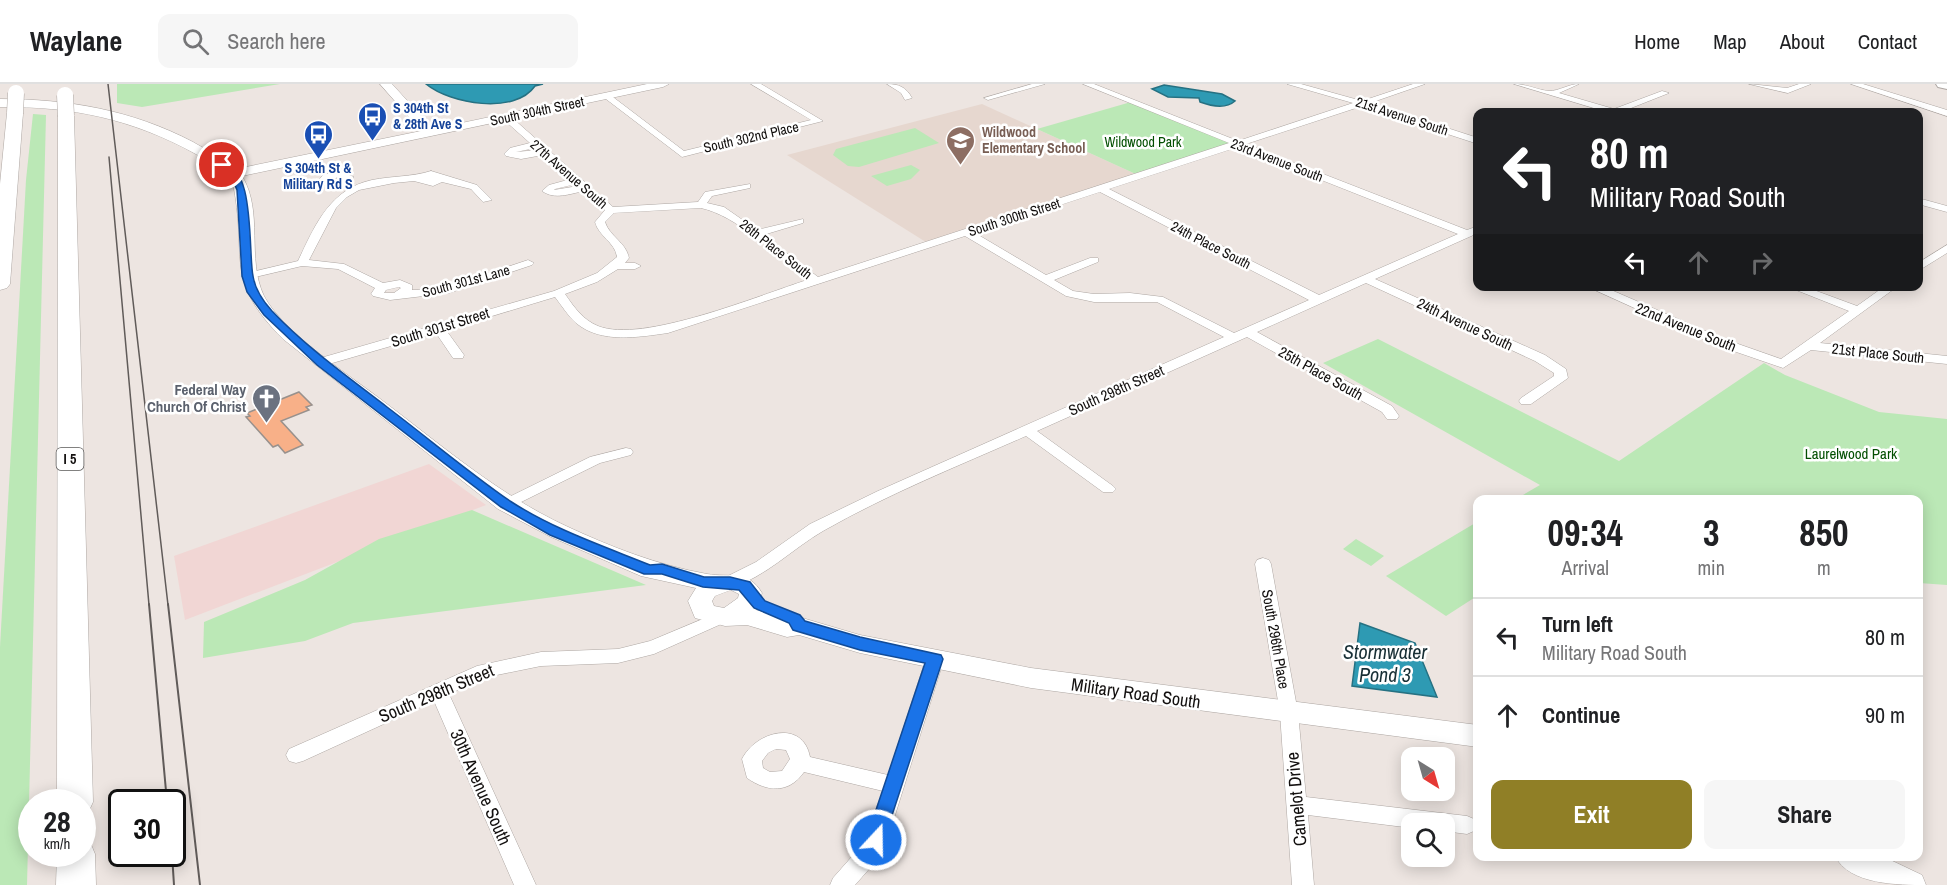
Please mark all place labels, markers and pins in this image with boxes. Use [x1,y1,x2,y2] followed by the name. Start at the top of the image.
[393,99,463,133] place label: S 304th St & 28th Ave S
[356,100,388,142] bus stop icon: S 304th St & 28th Ave S
[302,118,334,160] bus stop icon: S 304th St & Military Rd S
[982,123,1085,157] place label: Wildwood Elementary School
[945,124,977,166] school or university icon: Wildwood Elementary School
[196,139,247,190] pin
[283,159,353,193] place label: S 304th St & Military Rd S
[147,379,246,417] place label: Federal Way Church Of Christ
[251,382,283,424] church icon: Federal Way Church Of Christ

